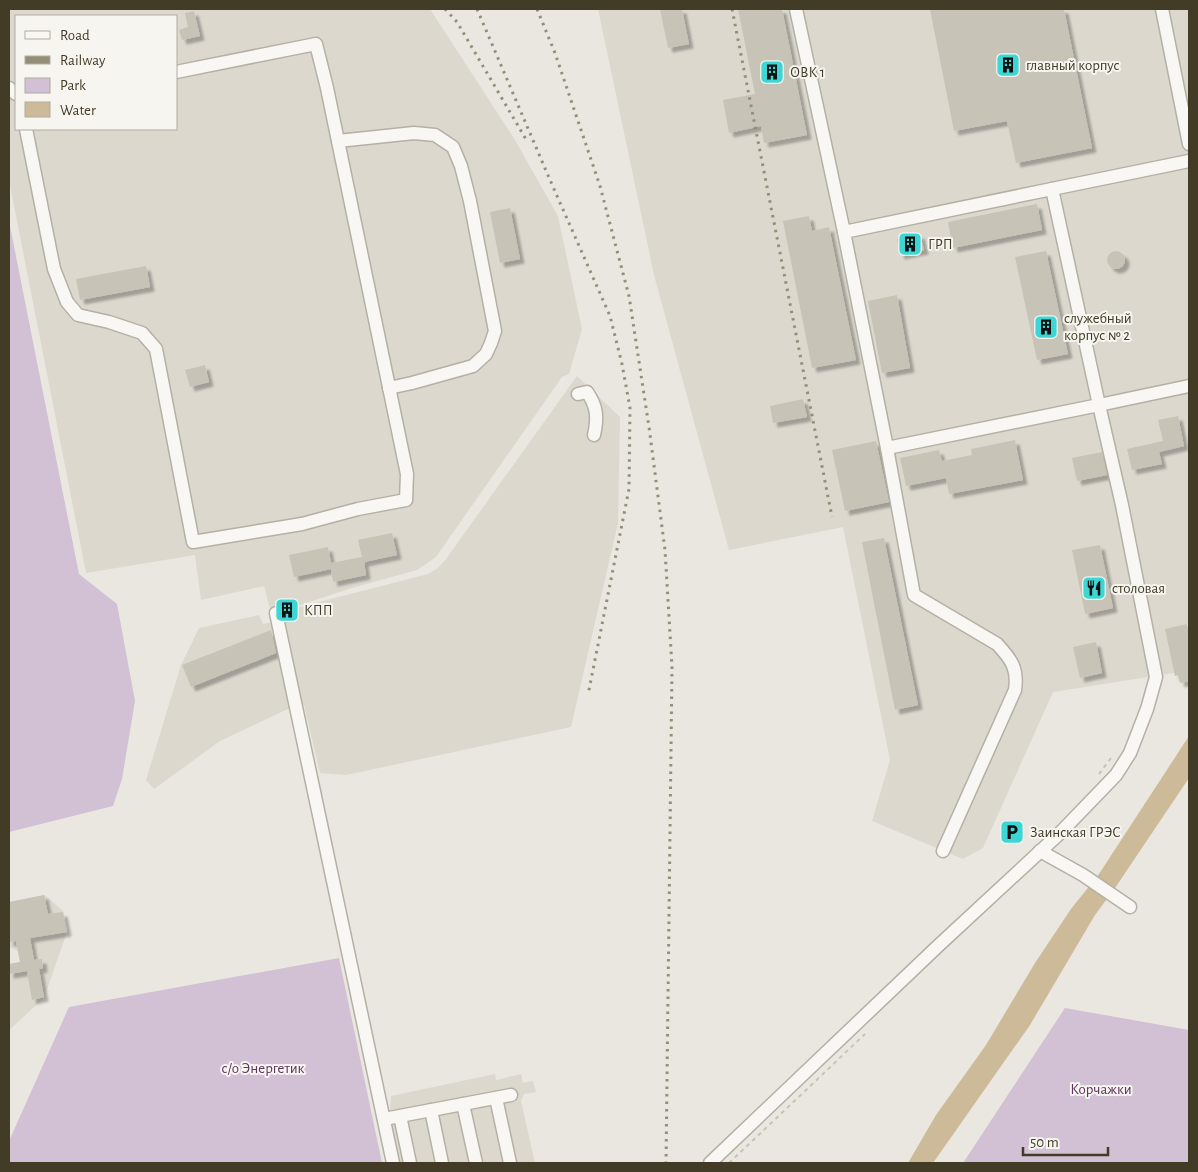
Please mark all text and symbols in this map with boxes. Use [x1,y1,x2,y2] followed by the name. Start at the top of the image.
[15,15,178,130] legend
[60,28,90,43] text: Road
[995,52,1021,78] building icon: главный корпус
[60,53,106,68] text: Railway
[1026,58,1120,73] place label: главный корпус
[759,59,785,85] building icon: ОВК 1
[790,65,825,80] place label: ОВК 1
[60,78,86,93] text: Park
[60,103,96,118] text: Water
[897,231,923,257] building icon: ГРП
[928,237,953,252] place label: ГРП
[1064,311,1132,343] place label: служебный корпус № 2
[1033,314,1059,340] building icon: служебный корпус № 2
[1081,575,1107,601] restaurant icon: столовая
[1112,581,1165,596] place label: столовая
[274,597,300,623] building icon: КПП
[304,603,333,618] place label: КПП
[999,819,1025,845] parking icon: Заинская ГРЭС
[1030,825,1121,840] place label: Заинская ГРЭС
[221,1061,305,1076] park label: с/о Энергетик
[1070,1082,1132,1097] park label: Корчажки
[1023,1124,1108,1156] scale bar
[1030,1135,1059,1150] text: 50 m

